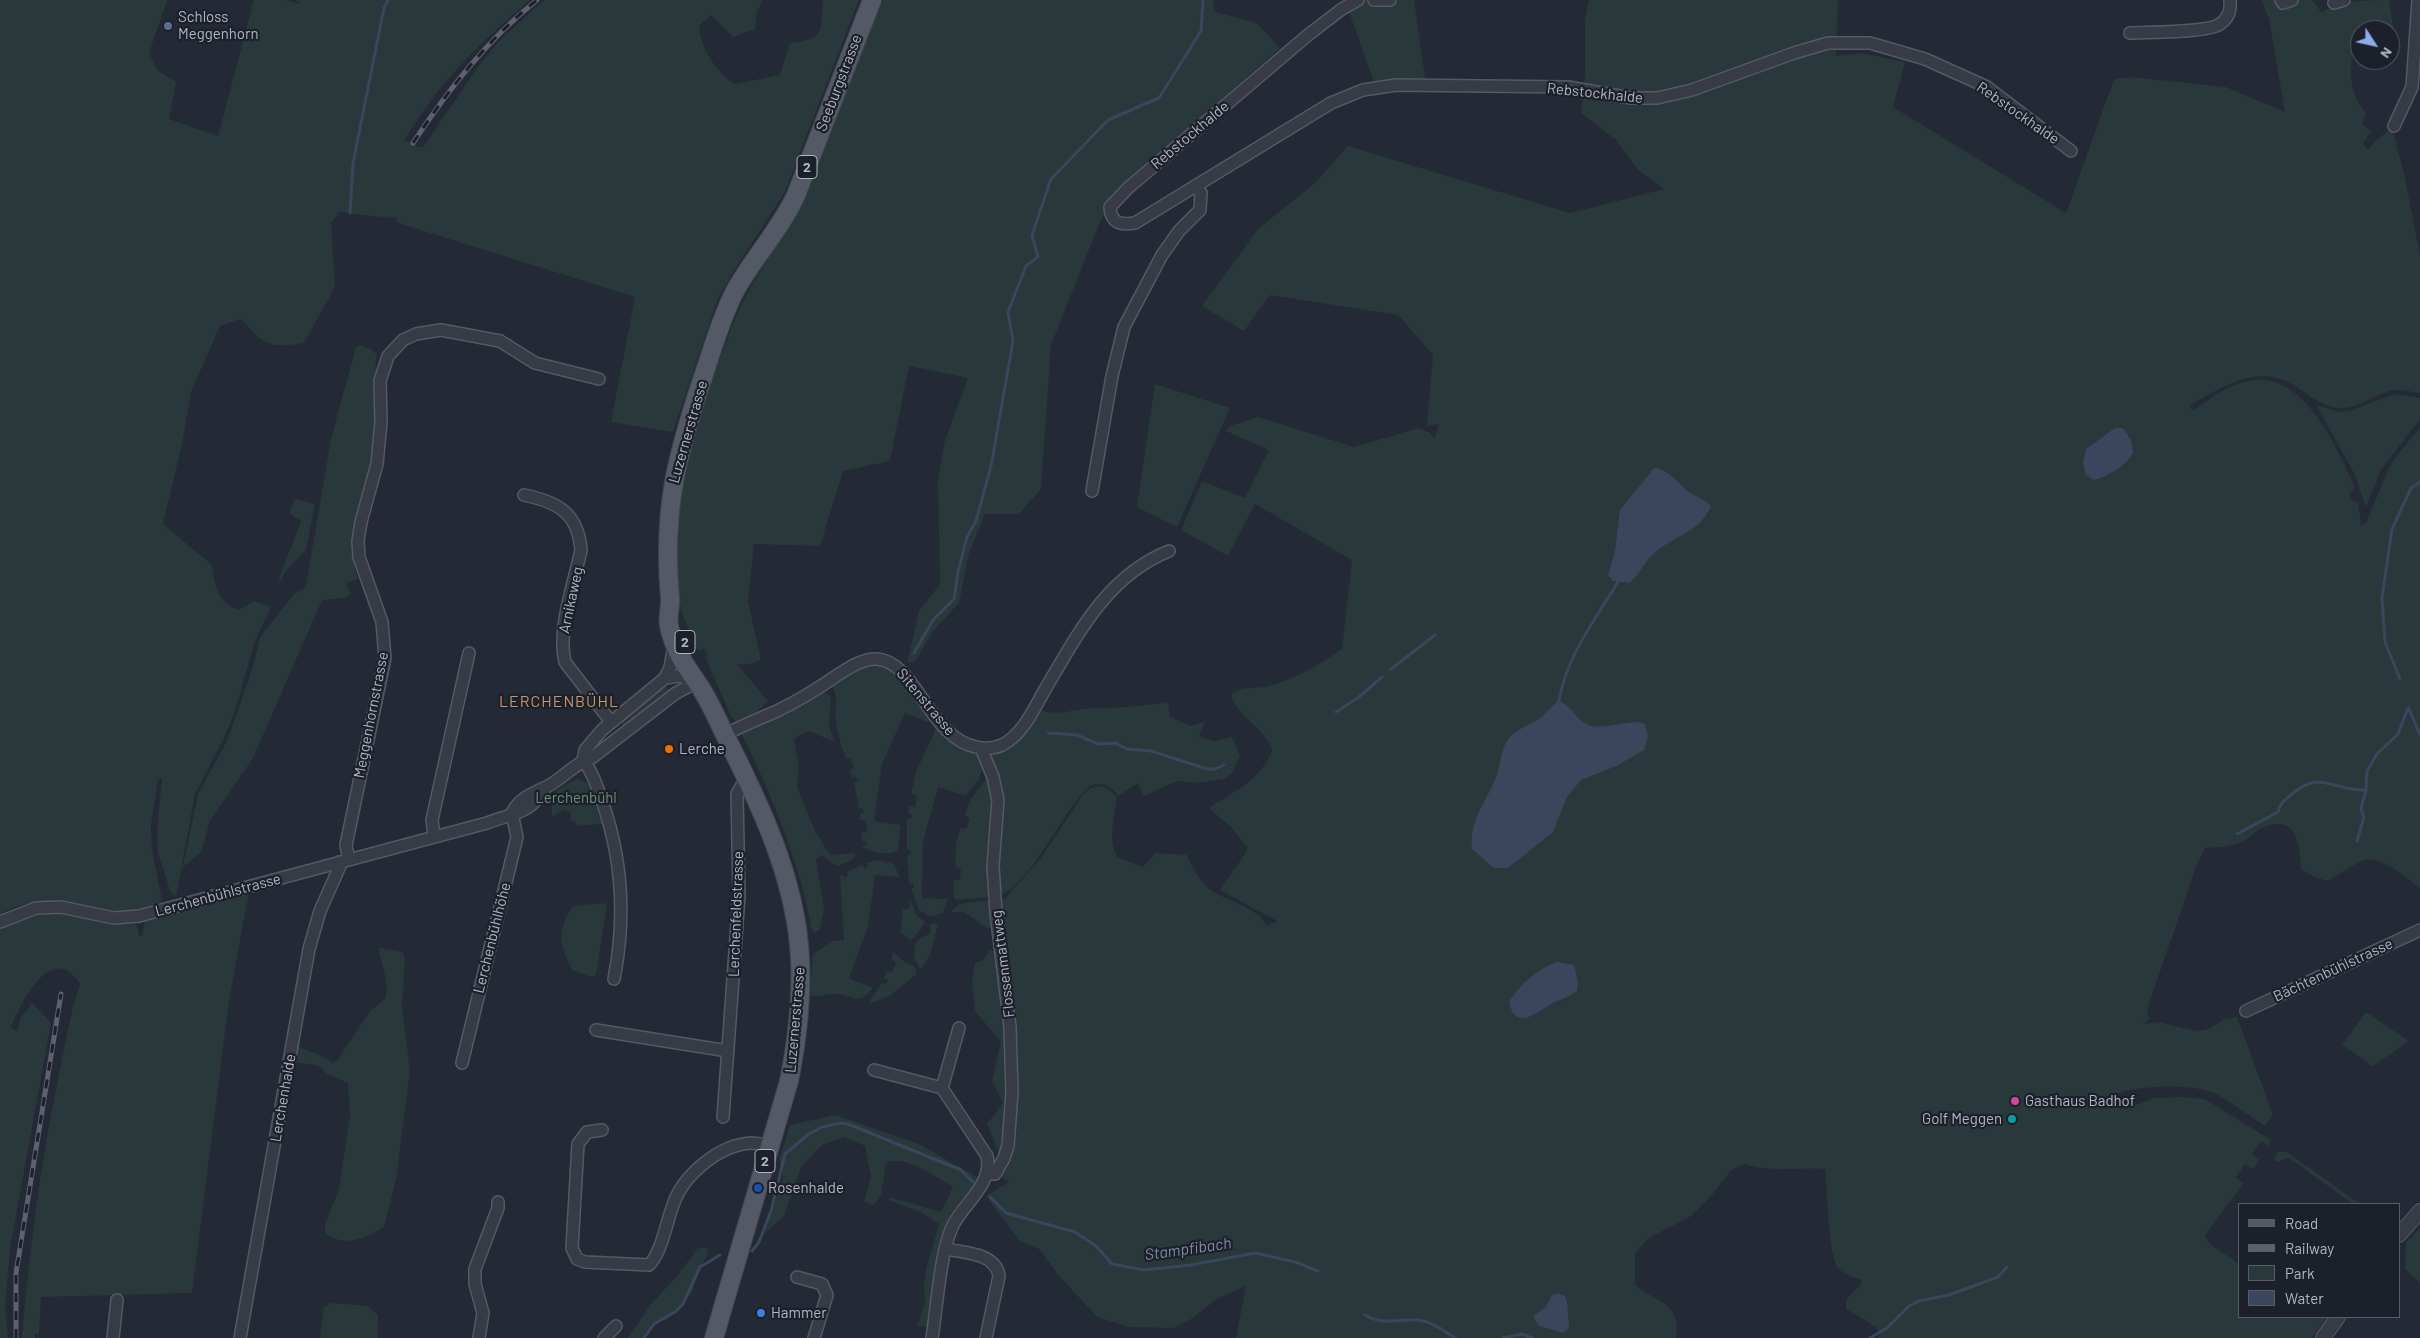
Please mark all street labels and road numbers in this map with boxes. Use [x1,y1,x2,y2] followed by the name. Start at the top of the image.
[812,32,866,134] street label: Seeburgstrasse
[1973,78,2063,148] street label: Rebstockhalde
[1546,79,1644,107] street label: Rebstockhalde
[1147,97,1233,173] street label: Rebstockhalde
[797,156,817,178] road number: 2
[665,379,711,485] street label: Luzernerstrasse
[555,565,587,635] street label: Arnikaweg
[675,630,695,654] road number: 2
[350,650,392,780] street label: Meggenhornstrasse
[893,665,959,739] street label: Sitenstrasse
[725,851,747,977] street label: Lerchenfeldstrasse
[153,870,283,920] street label: Lerchenbühlstrasse
[470,881,514,995] street label: Lerchenbühlhöhe
[987,909,1019,1019] street label: Flossenmattweg
[2270,934,2396,1006] street label: Bächtenbühlstrasse
[781,966,809,1074] street label: Luzernerstrasse
[266,1053,300,1143] street label: Lerchenhalde
[755,1150,775,1172] road number: 2

